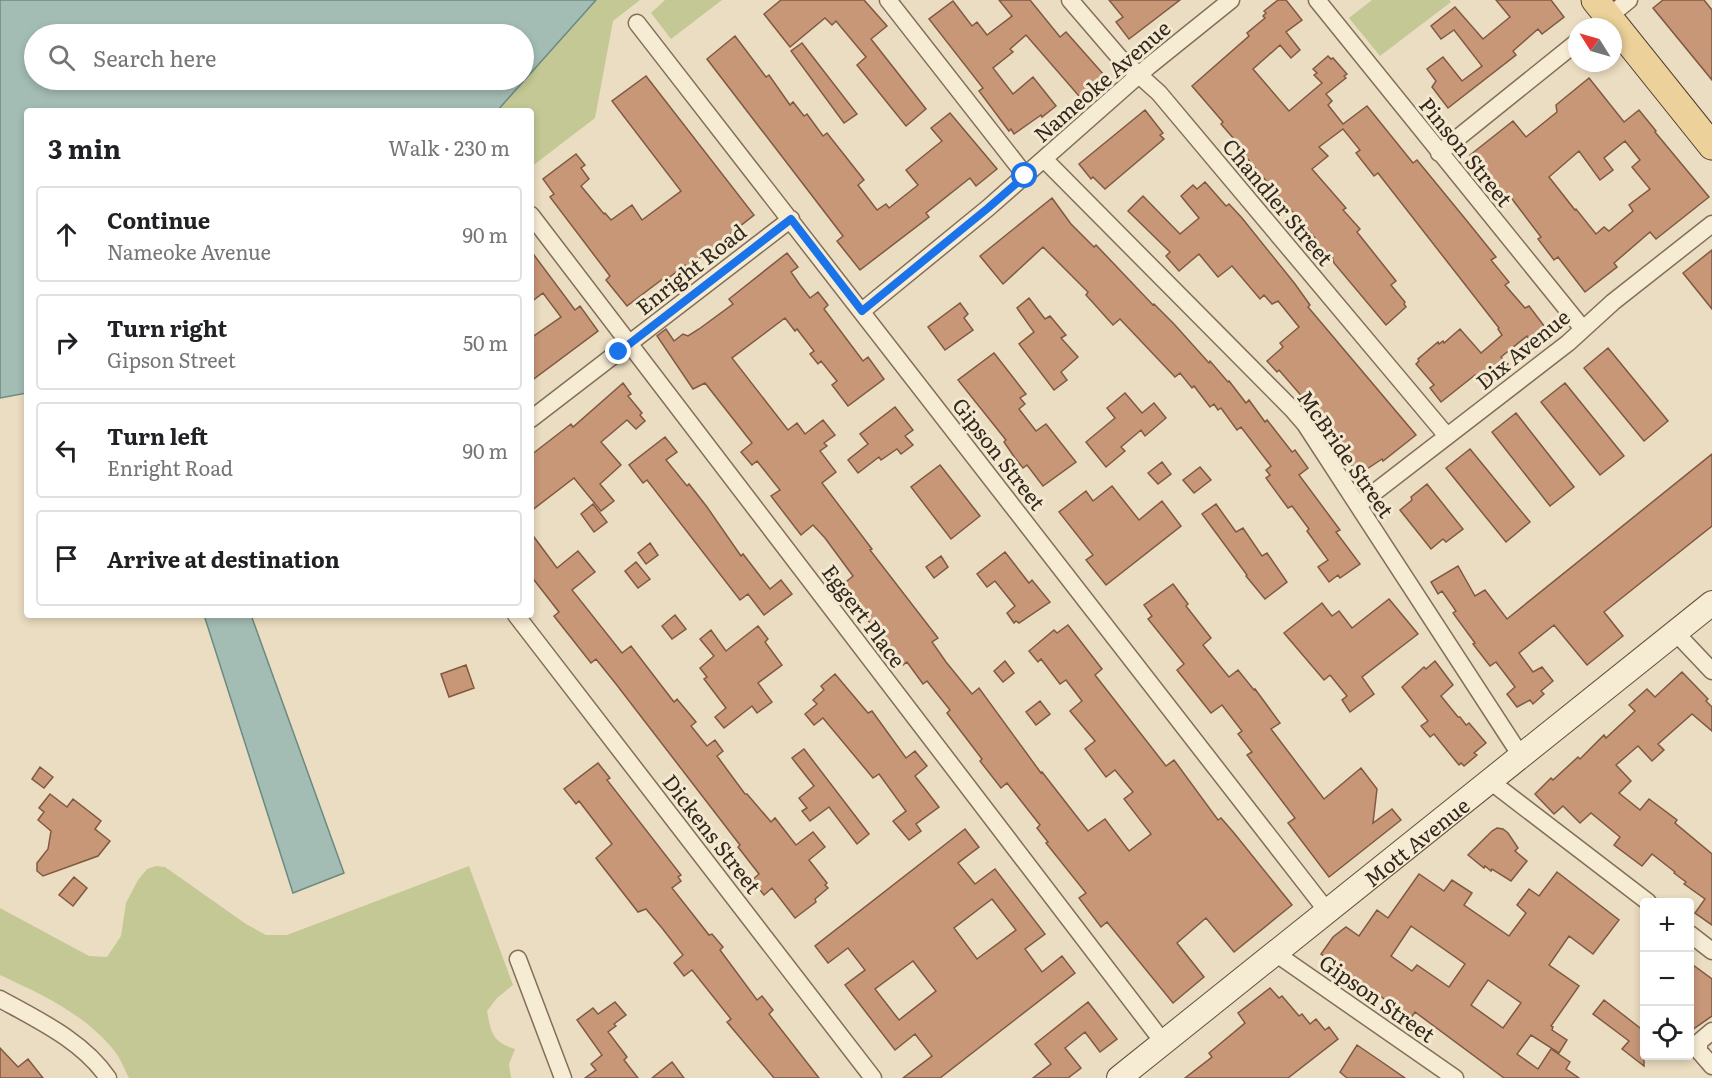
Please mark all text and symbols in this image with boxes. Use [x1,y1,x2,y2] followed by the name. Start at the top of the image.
[1026,12,1176,148] street label: Nameoke Avenue
[1568,18,1622,72] north arrow
[24,24,534,90] search box
[45,41,78,74] icon: search
[93,41,216,74] text: Search here
[1413,90,1521,213] street label: Pinson Street
[48,128,121,167] text: 3 min
[1216,131,1342,272] street label: Chandler Street
[388,132,510,162] text: Walk · 230 m
[1011,162,1037,188] route start
[107,203,210,236] text: Continue
[628,215,752,321] street label: Enright Road
[50,218,83,251] icon: ahead
[463,219,508,249] text: 90 m
[107,236,271,266] text: Nameoke Avenue
[1468,300,1576,396] street label: Dix Avenue
[107,311,227,344] text: Turn right
[50,326,83,359] icon: right
[463,327,508,357] text: 50 m
[605,338,631,364] route end
[107,344,236,374] text: Gipson Street
[1291,383,1403,524] street label: McBride Street
[946,390,1054,516] street label: Gipson Street
[107,419,208,452] text: Turn left
[50,434,83,467] icon: left
[463,435,508,465] text: 90 m
[107,452,233,482] text: Enright Road
[50,542,83,575] icon: arrive
[107,542,340,575] text: Arrive at destination
[816,557,914,673] street label: Eggert Place
[656,767,770,900] street label: Dickens Street
[1356,788,1475,892] street label: Mott Avenue
[1640,898,1694,1060] map controls
[1640,898,1694,952] button: +
[1314,946,1443,1049] street label: Gipson Street
[1640,952,1694,1006] button: −
[1640,1006,1694,1060] button: locate

